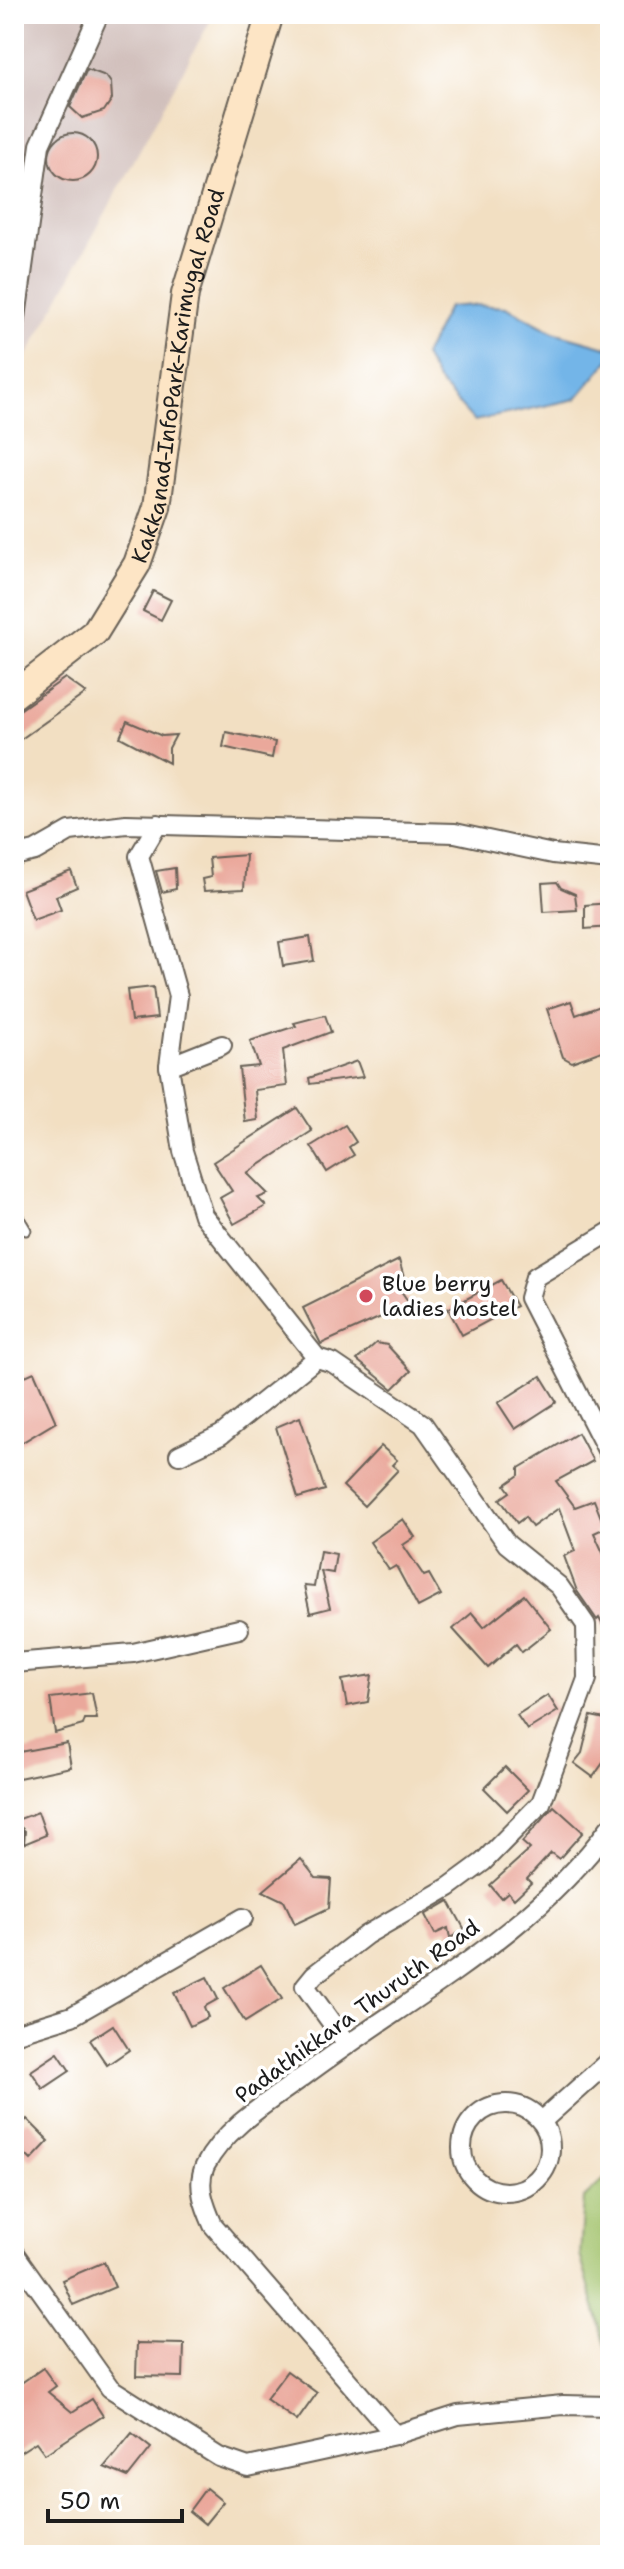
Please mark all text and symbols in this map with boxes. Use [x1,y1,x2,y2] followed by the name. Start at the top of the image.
[124,185,231,567] street label: Kakkanad-InfoPark-Karimugal Road
[382,1269,517,1323] place label: Blue berry ladies hostel
[357,1287,375,1305] marker: Blue berry ladies hostel
[229,1912,485,2110] street label: Padathikkara Thuruth Road
[48,2473,182,2523] scale bar
[60,2485,120,2517] text: 50 m

